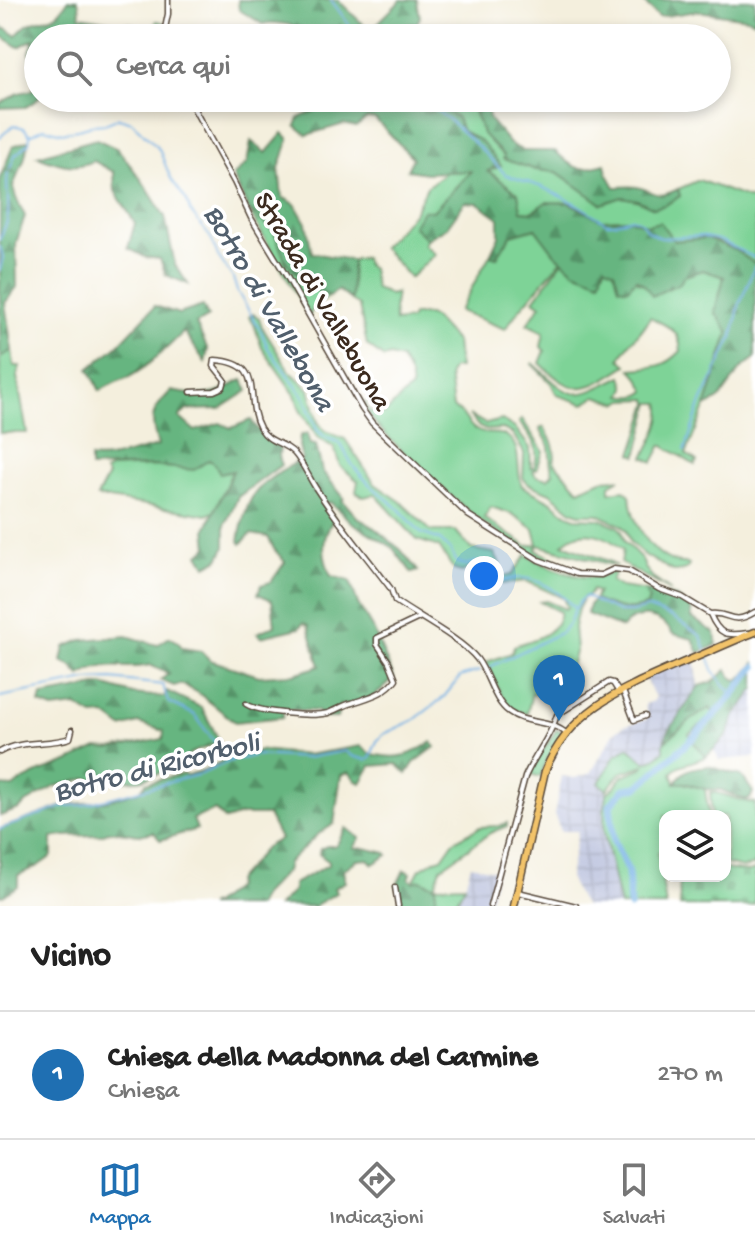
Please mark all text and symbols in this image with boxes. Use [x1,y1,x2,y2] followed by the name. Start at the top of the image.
[24,24,731,112] search box
[52,46,96,90] icon: search
[116,51,231,86] text: Cerca qui
[245,187,398,419] street label: Strada di Vallebuona
[194,200,341,420] water label: Botro di Vallebona
[464,556,504,596] your location
[533,655,585,721] pin: 1
[51,726,267,812] water label: Botro di Ricorboli
[659,810,731,882] map controls
[659,810,731,882] button: layers
[32,938,111,978] text: Vicino
[108,1042,538,1077] text: Chiesa della Madonna del Carmine
[53,1060,63,1091] text: 1
[657,1060,723,1091] text: 270 m
[108,1077,179,1108] text: Chiesa
[89,1158,151,1232] tab: Mappa
[330,1158,424,1232] tab: Indicazioni
[603,1158,666,1232] tab: Salvati

